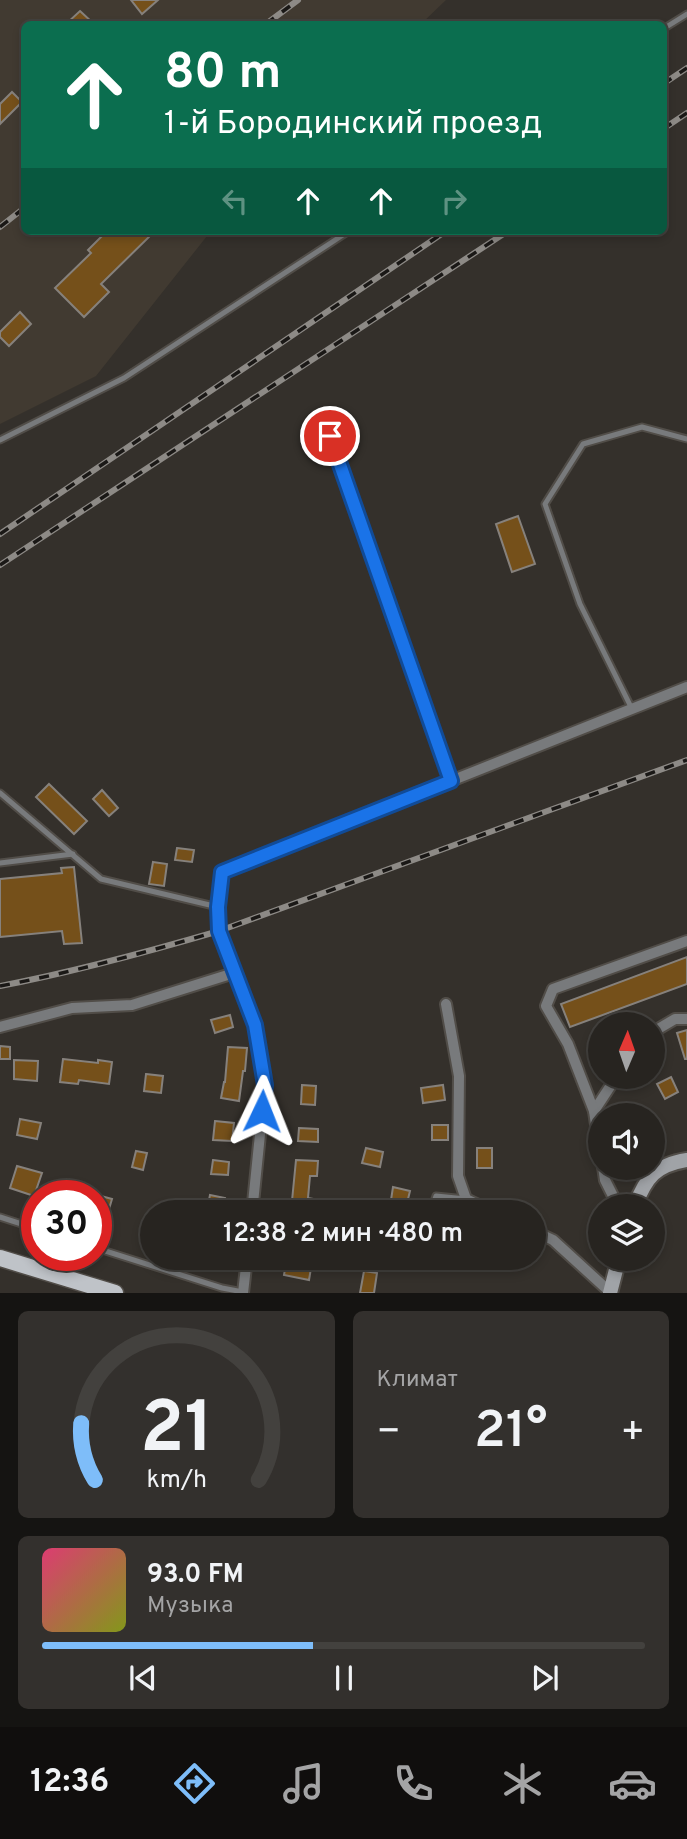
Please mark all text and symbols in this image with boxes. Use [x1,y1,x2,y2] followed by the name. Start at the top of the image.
[164,44,281,106] text: 80 m
[49,49,140,140] icon: ahead
[164,105,542,145] text: 1-й Бородинский проезд
[216,182,254,220] icon: left
[289,182,327,220] icon: ahead
[362,182,400,220] icon: ahead
[435,182,473,220] icon: right
[300,406,360,466] pin
[311,417,349,455] icon: arrive
[588,1012,665,1088] north arrow
[588,1012,665,1271] map controls
[225,1074,299,1148] position arrow
[588,1103,665,1180] button: sound
[21,1180,112,1271] speed limit sign: 30
[588,1194,665,1271] button: layers
[223,1218,463,1251] text: 12:38 · 2 мин · 480 m
[377,1366,458,1395] text: Климат
[139,1387,213,1479] text: 21
[474,1400,548,1466] text: 21°
[377,1409,401,1458] text: −
[620,1409,645,1458] text: +
[146,1465,207,1497] text: km/h
[147,1559,244,1592] text: 93.0 FM
[147,1592,233,1621] text: Музыка
[124,1659,162,1697] icon: previous
[325,1659,363,1697] icon: pause
[526,1659,564,1697] icon: next
[170,1759,219,1808] icon: directions
[279,1759,328,1808] icon: music
[389,1759,438,1808] icon: phone
[498,1759,547,1808] icon: climate
[608,1759,657,1808] icon: car
[30,1763,109,1803] text: 12:36

